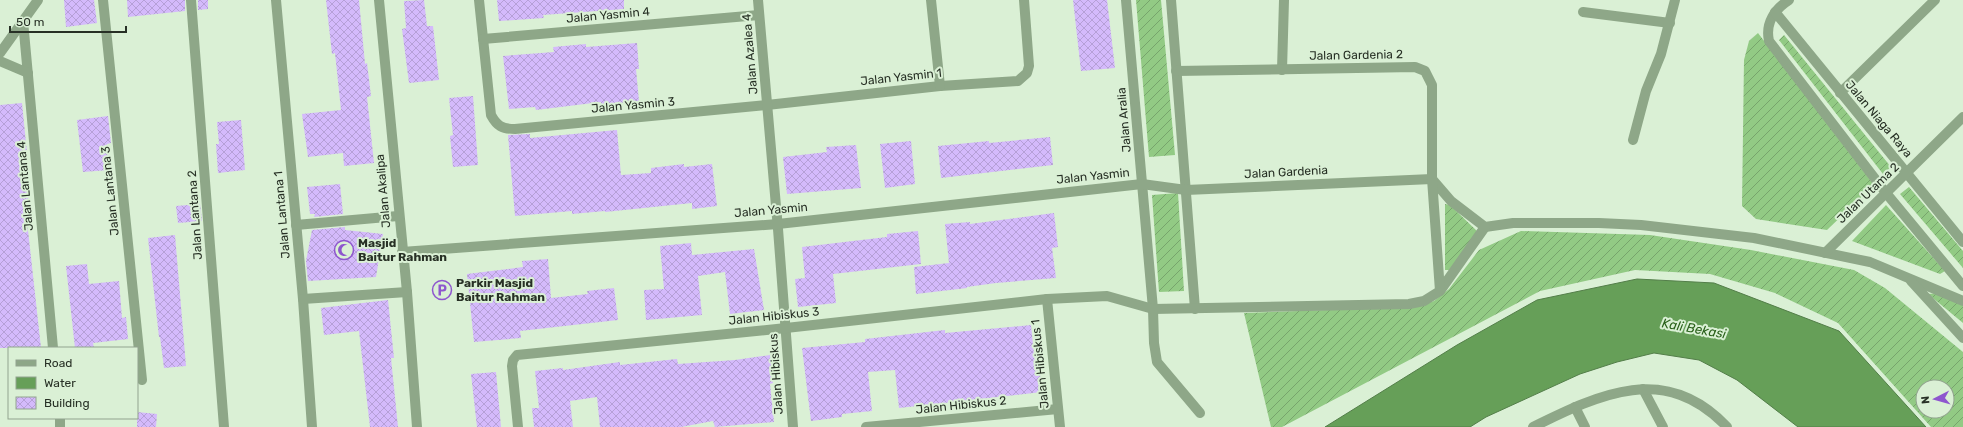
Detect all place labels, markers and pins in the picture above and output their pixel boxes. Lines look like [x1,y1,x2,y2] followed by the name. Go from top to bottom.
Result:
[358,236,447,264] place label: Masjid Baitur Rahman
[333,239,355,261] mosque icon: Masjid Baitur Rahman
[456,276,545,304] place label: Parkir Masjid Baitur Rahman
[431,279,453,301] parking icon: Parkir Masjid Baitur Rahman

